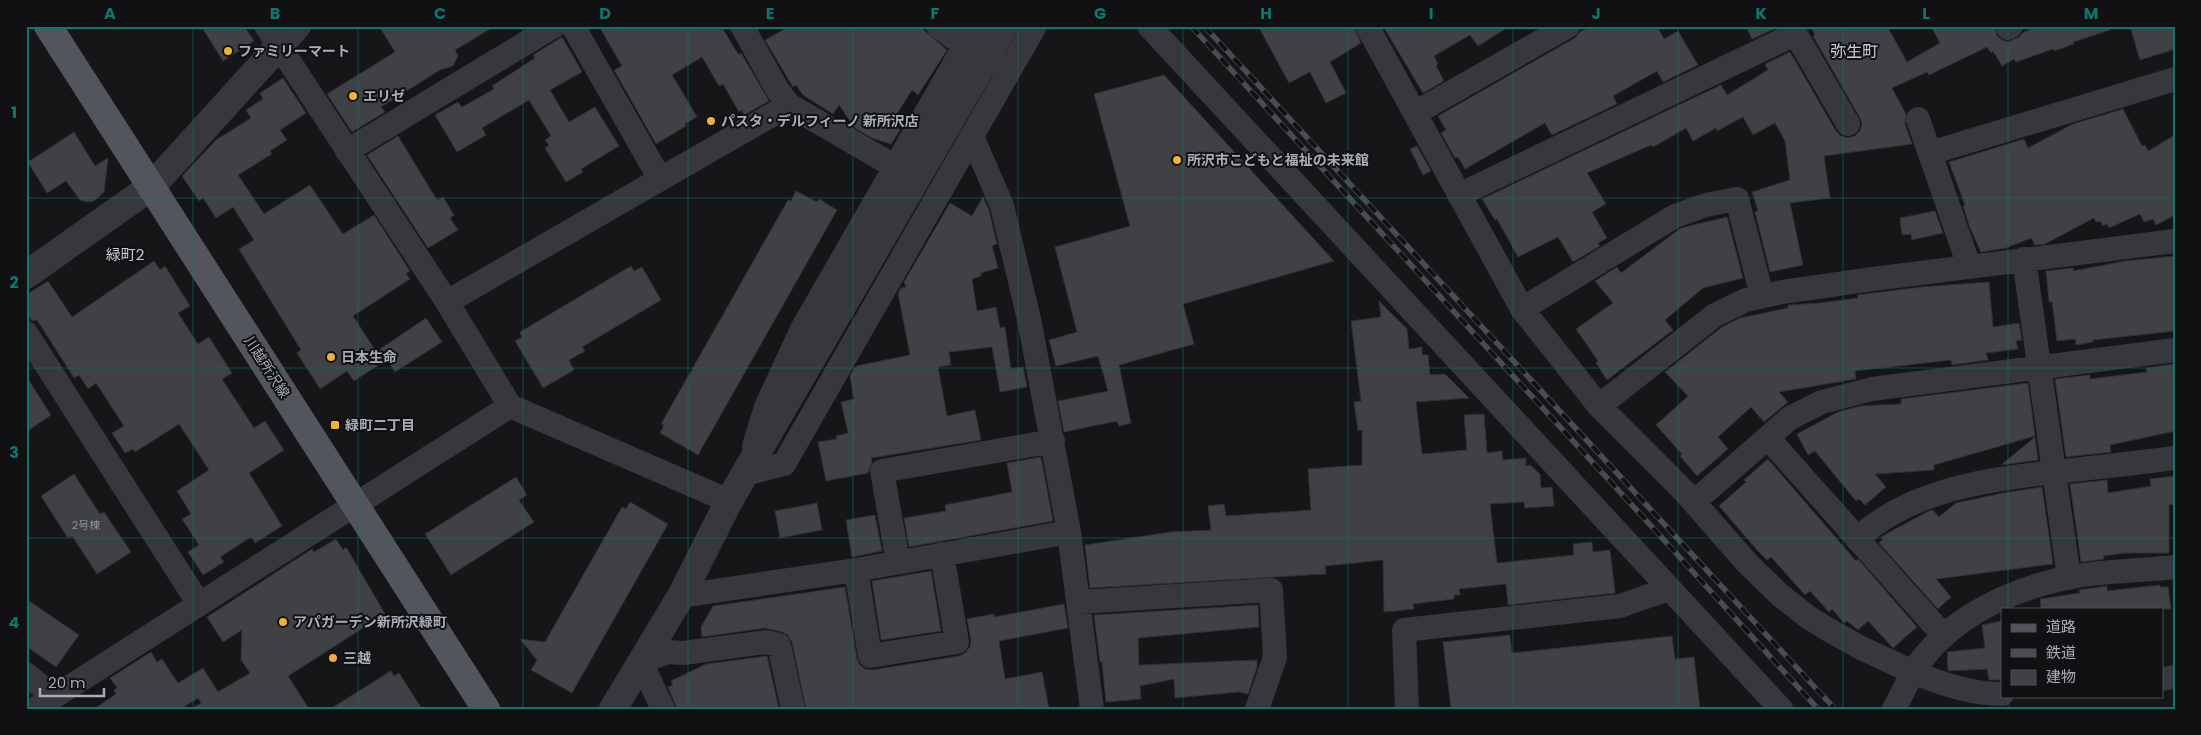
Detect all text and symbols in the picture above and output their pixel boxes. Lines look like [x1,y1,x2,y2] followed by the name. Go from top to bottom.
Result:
[104,2,116,25] text: A
[270,2,280,25] text: B
[434,2,446,25] text: C
[599,2,611,25] text: D
[766,2,774,25] text: E
[931,2,940,25] text: F
[1094,2,1106,25] text: G
[1260,2,1272,25] text: H
[1429,2,1433,25] text: I
[1591,2,1601,25] text: J
[1755,2,1767,25] text: K
[1922,2,1930,25] text: L
[2084,2,2098,25] text: M
[1830,40,1878,63] district label: 弥生町
[238,41,350,61] place label: ファミリーマート
[222,45,234,57] marker: ファミリーマート
[363,86,405,106] place label: エリゼ
[347,90,359,102] marker: エリゼ
[11,101,17,124] text: 1
[721,111,919,131] place label: パスタ・デルフィーノ 新所沢店
[705,115,717,127] marker: パスタ・デルフィーノ 新所沢店
[1187,150,1369,170] place label: 所沢市こどもと福祉の未来館
[1171,154,1183,166] marker: 所沢市こどもと福祉の未来館
[106,244,144,265] district label: 緑町2
[9,271,19,294] text: 2
[240,332,294,402] street label: 川越所沢線
[341,347,397,367] place label: 日本生命
[325,351,337,363] marker: 日本生命
[345,415,415,435] place label: 緑町二丁目
[329,419,341,431] marker: 緑町二丁目
[9,441,19,464] text: 3
[72,517,100,533] house number: 2号棟
[2001,608,2164,698] legend
[9,611,20,634] text: 4
[293,612,447,632] place label: アパガーデン新所沢緑町
[277,616,289,628] marker: アパガーデン新所沢緑町
[2046,616,2076,637] text: 道路
[2046,642,2076,663] text: 鉄道
[343,648,371,668] place label: 三越
[327,652,339,664] marker: 三越
[40,665,104,697] scale bar
[2046,666,2076,687] text: 建物
[48,672,86,693] text: 20 m

